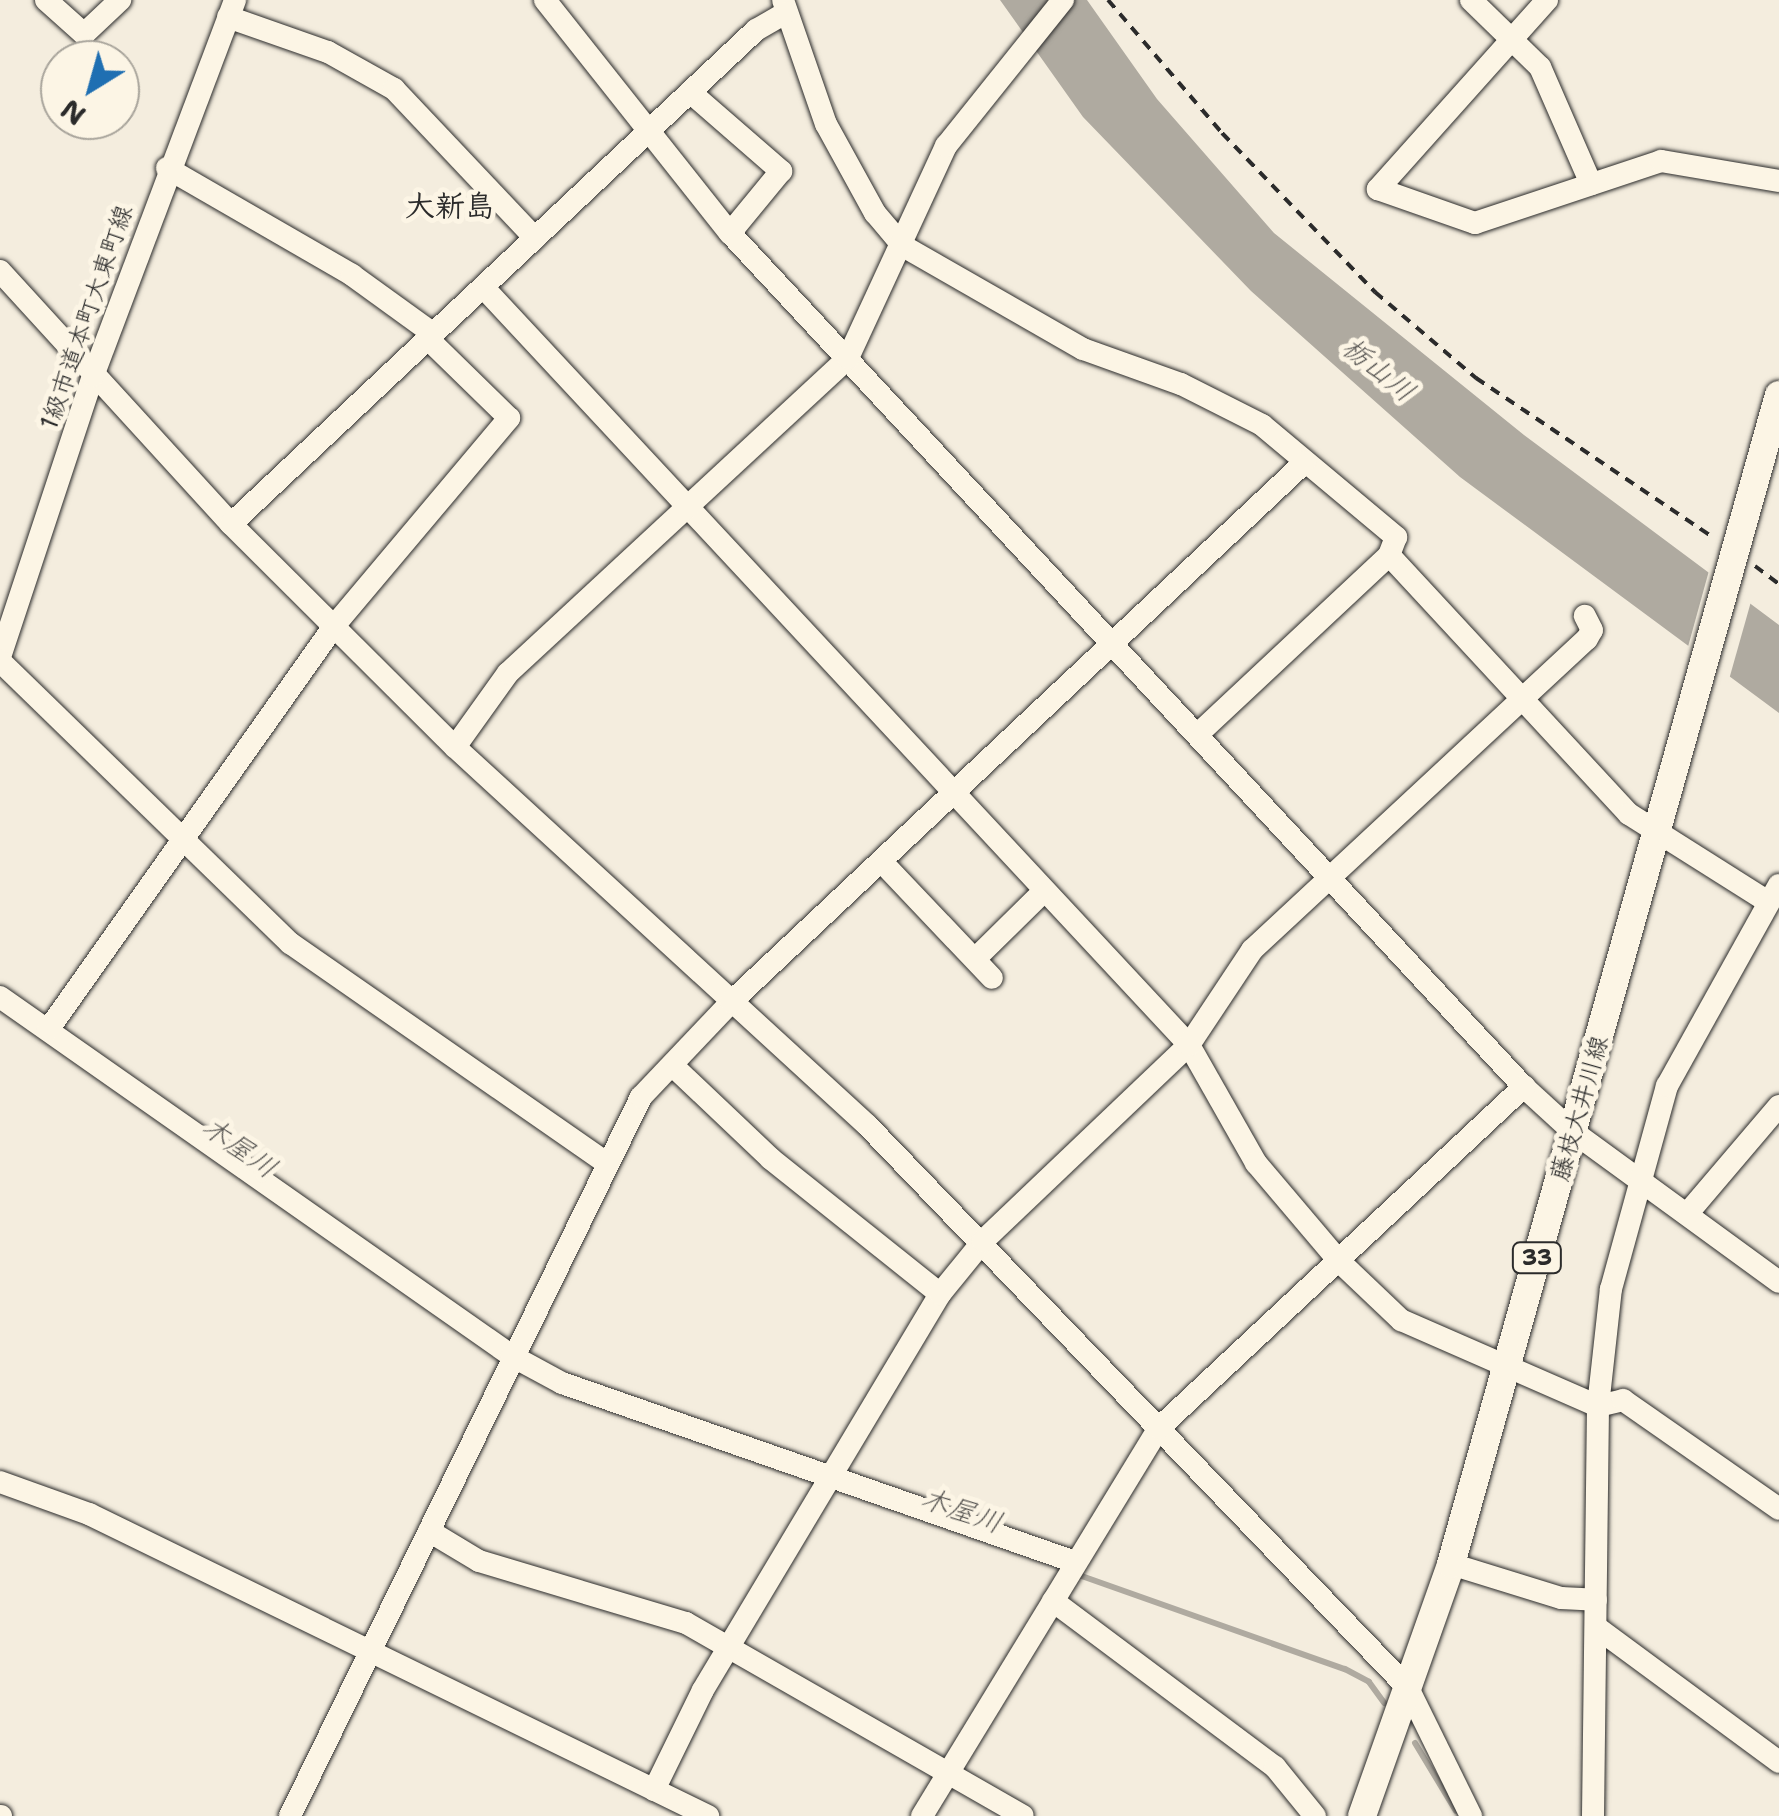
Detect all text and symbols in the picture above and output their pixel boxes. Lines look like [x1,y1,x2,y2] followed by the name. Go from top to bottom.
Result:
[40,40,140,140] north arrow
[53,91,93,134] text: N
[405,188,495,224] district label: 大新島
[33,201,139,433] street label: 1級市道本町大東町線
[1336,330,1422,408] water label: 栃山川
[1544,1032,1614,1184] street label: 藤枝大井川線
[196,1109,284,1185] water label: 木屋川
[1510,1241,1564,1275] road number: 33
[917,1480,1007,1540] water label: 木屋川

